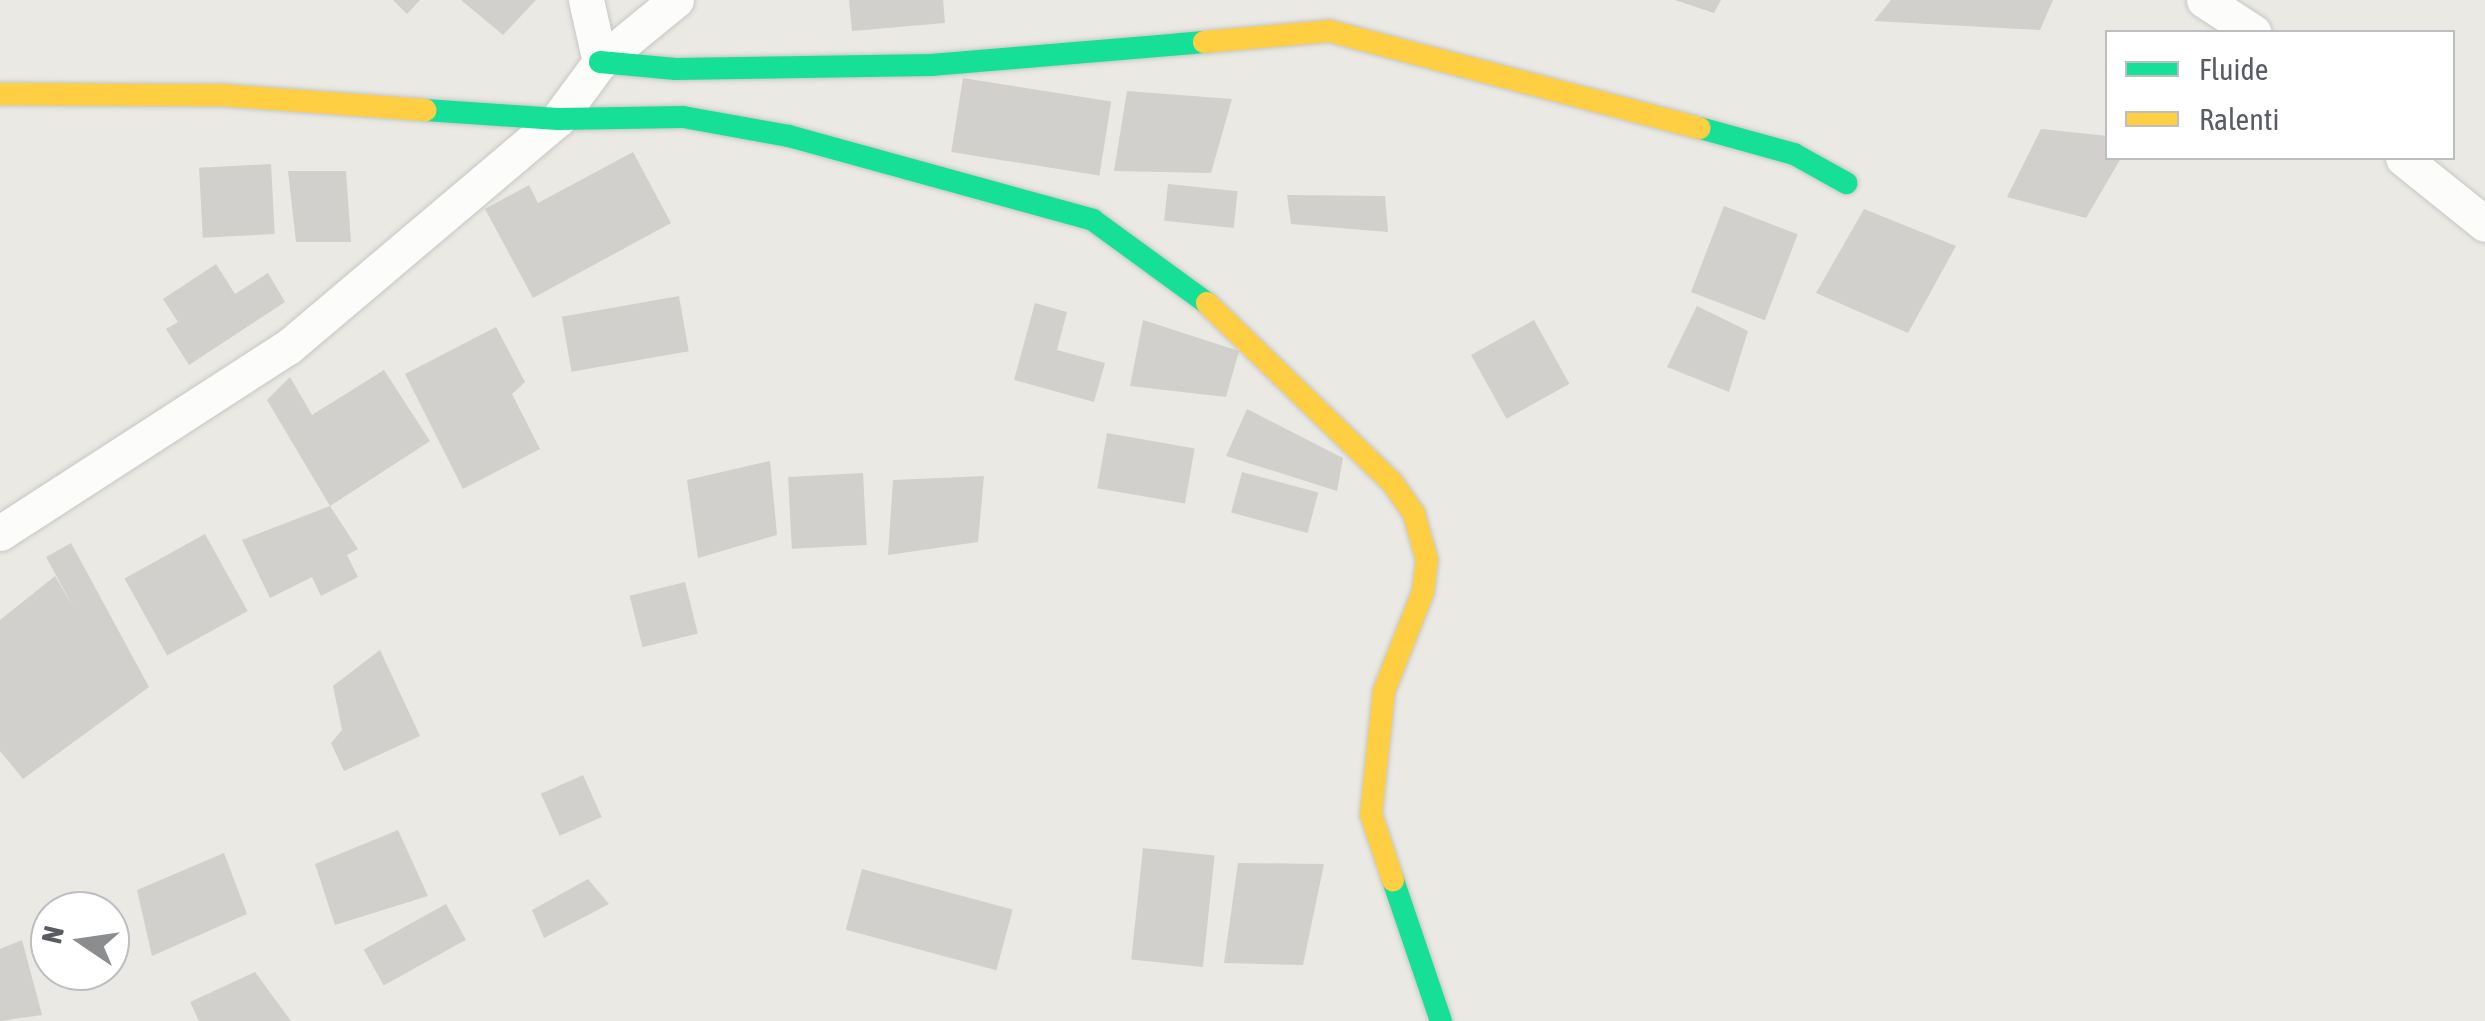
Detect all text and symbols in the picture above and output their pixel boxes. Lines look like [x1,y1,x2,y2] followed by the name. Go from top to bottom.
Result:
[2105,30,2455,160] legend
[2199,52,2268,86] text: Fluide
[2199,102,2279,136] text: Ralenti
[30,891,130,991] north arrow
[35,923,70,946] text: N

